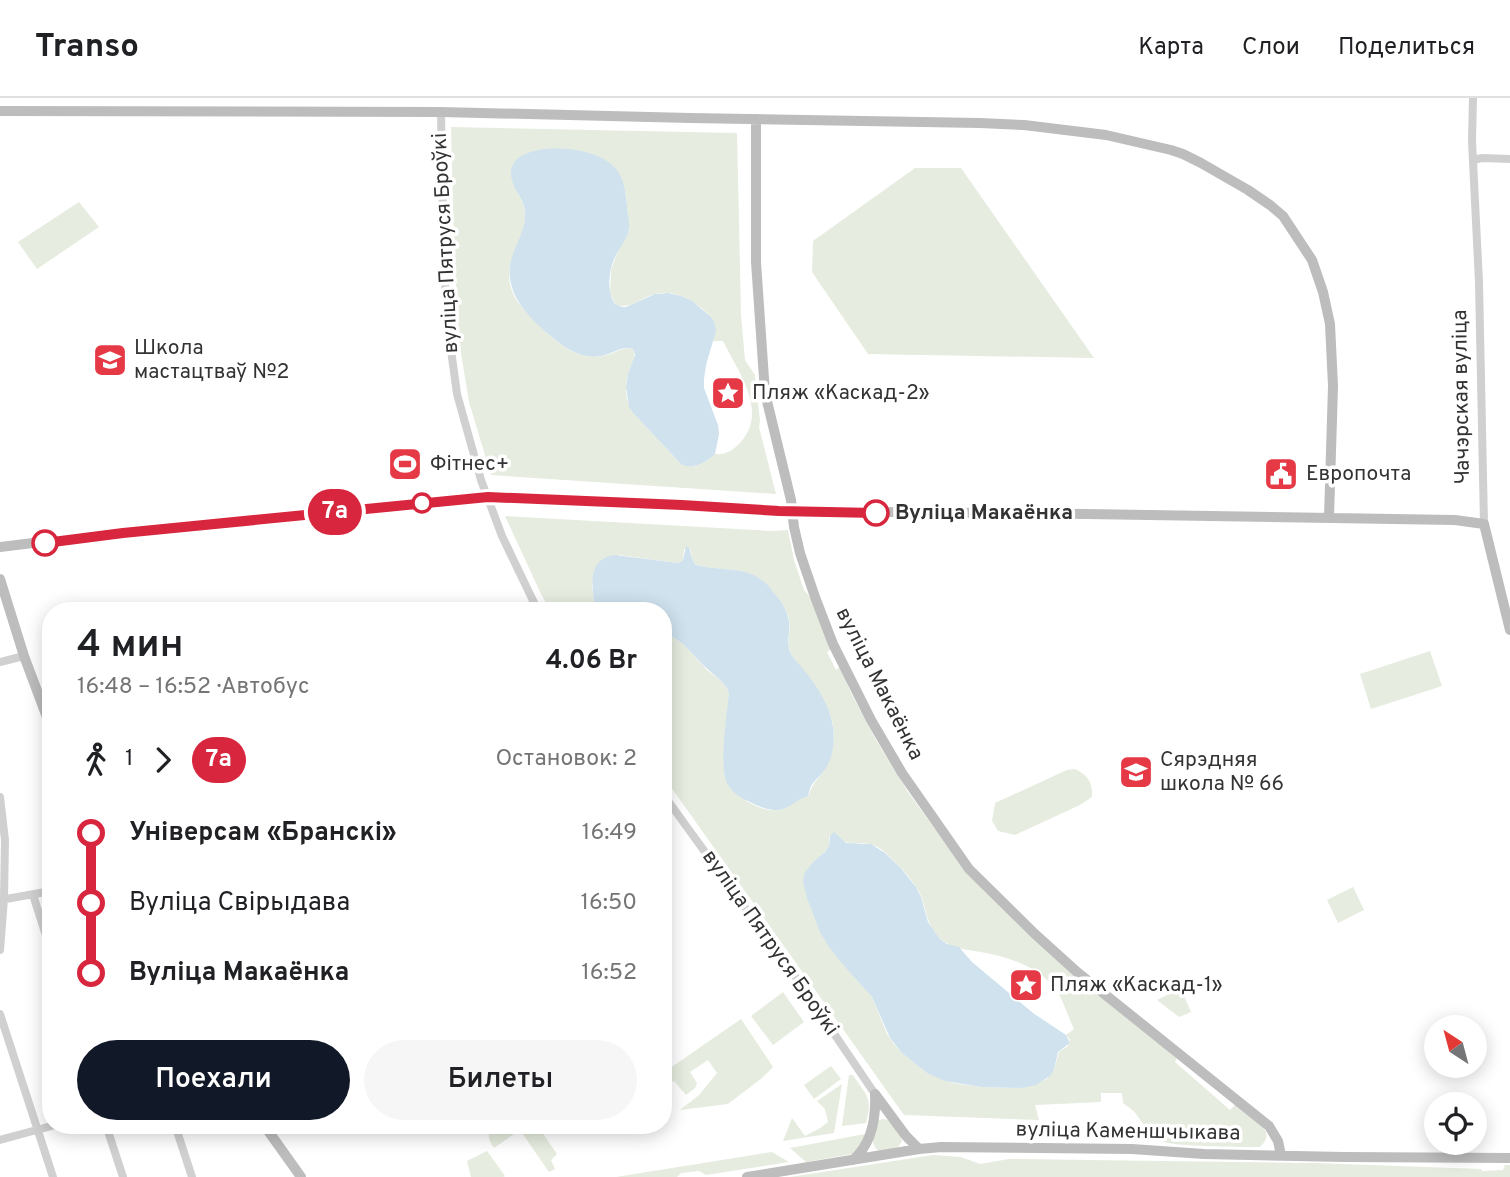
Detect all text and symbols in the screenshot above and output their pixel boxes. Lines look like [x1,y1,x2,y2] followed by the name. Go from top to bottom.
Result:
[35,27,139,69] text: Transo
[1138,33,1204,63] text: Карта
[1242,33,1300,63] text: Слои
[1338,33,1475,63] text: Поделиться
[427,132,465,354] street label: вуліца Пятруся Броўкі
[1447,309,1477,485] street label: Чачэрская вуліца
[134,335,289,386] place label: Школа мастацтваў №2
[91,341,129,379] school or university icon: Школа мастацтваў №2
[709,374,747,412] place icon: Пляж «Каскад-2»
[752,380,930,407] place label: Пляж «Каскад-2»
[386,445,424,483] sports icon: Фітнес+
[430,451,509,478] place label: Фітнес+
[1262,455,1300,493] public building icon: Европочта
[1306,461,1411,488] place label: Европочта
[304,489,366,535] line badge: 7а
[412,493,432,513] unlabelled marker
[322,497,348,527] text: 7а
[863,500,889,526] marker: Вуліца Макаёнка
[895,500,1073,527] place label: Вуліца Макаёнка
[32,530,58,556] unlabelled marker
[829,603,929,765] street label: вуліца Макаёнка
[77,622,183,671] text: 4 мин
[546,645,637,678] text: 4.06 Br
[77,673,309,702] text: 16:48 – 16:52 · Автобус
[77,741,115,779] icon: walk
[144,741,182,779] icon: forward
[125,745,134,774] text: 1
[206,745,232,775] text: 7а
[496,745,637,774] text: Остановок: 2
[1160,747,1284,798] place label: Сярэдняя школа № 66
[1117,753,1155,791] school or university icon: Сярэдняя школа № 66
[129,817,397,850] text: Універсам «Бранскі»
[582,819,637,848] text: 16:49
[696,845,844,1041] street label: вуліца Пятруся Броўкі
[129,887,350,920] text: Вуліца Свірыдава
[581,889,637,918] text: 16:50
[129,957,349,990] text: Вуліца Макаёнка
[581,959,637,988] text: 16:52
[1007,966,1045,1004] place icon: Пляж «Каскад-1»
[1050,972,1223,999] place label: Пляж «Каскад-1»
[1424,1015,1488,1078] north arrow
[1424,1015,1487,1155] map controls
[77,1040,350,1120] button: Поехали
[364,1040,637,1120] button: Билеты
[1424,1092,1487,1155] button: locate
[1015,1117,1241,1147] street label: вуліца Каменшчыкава

